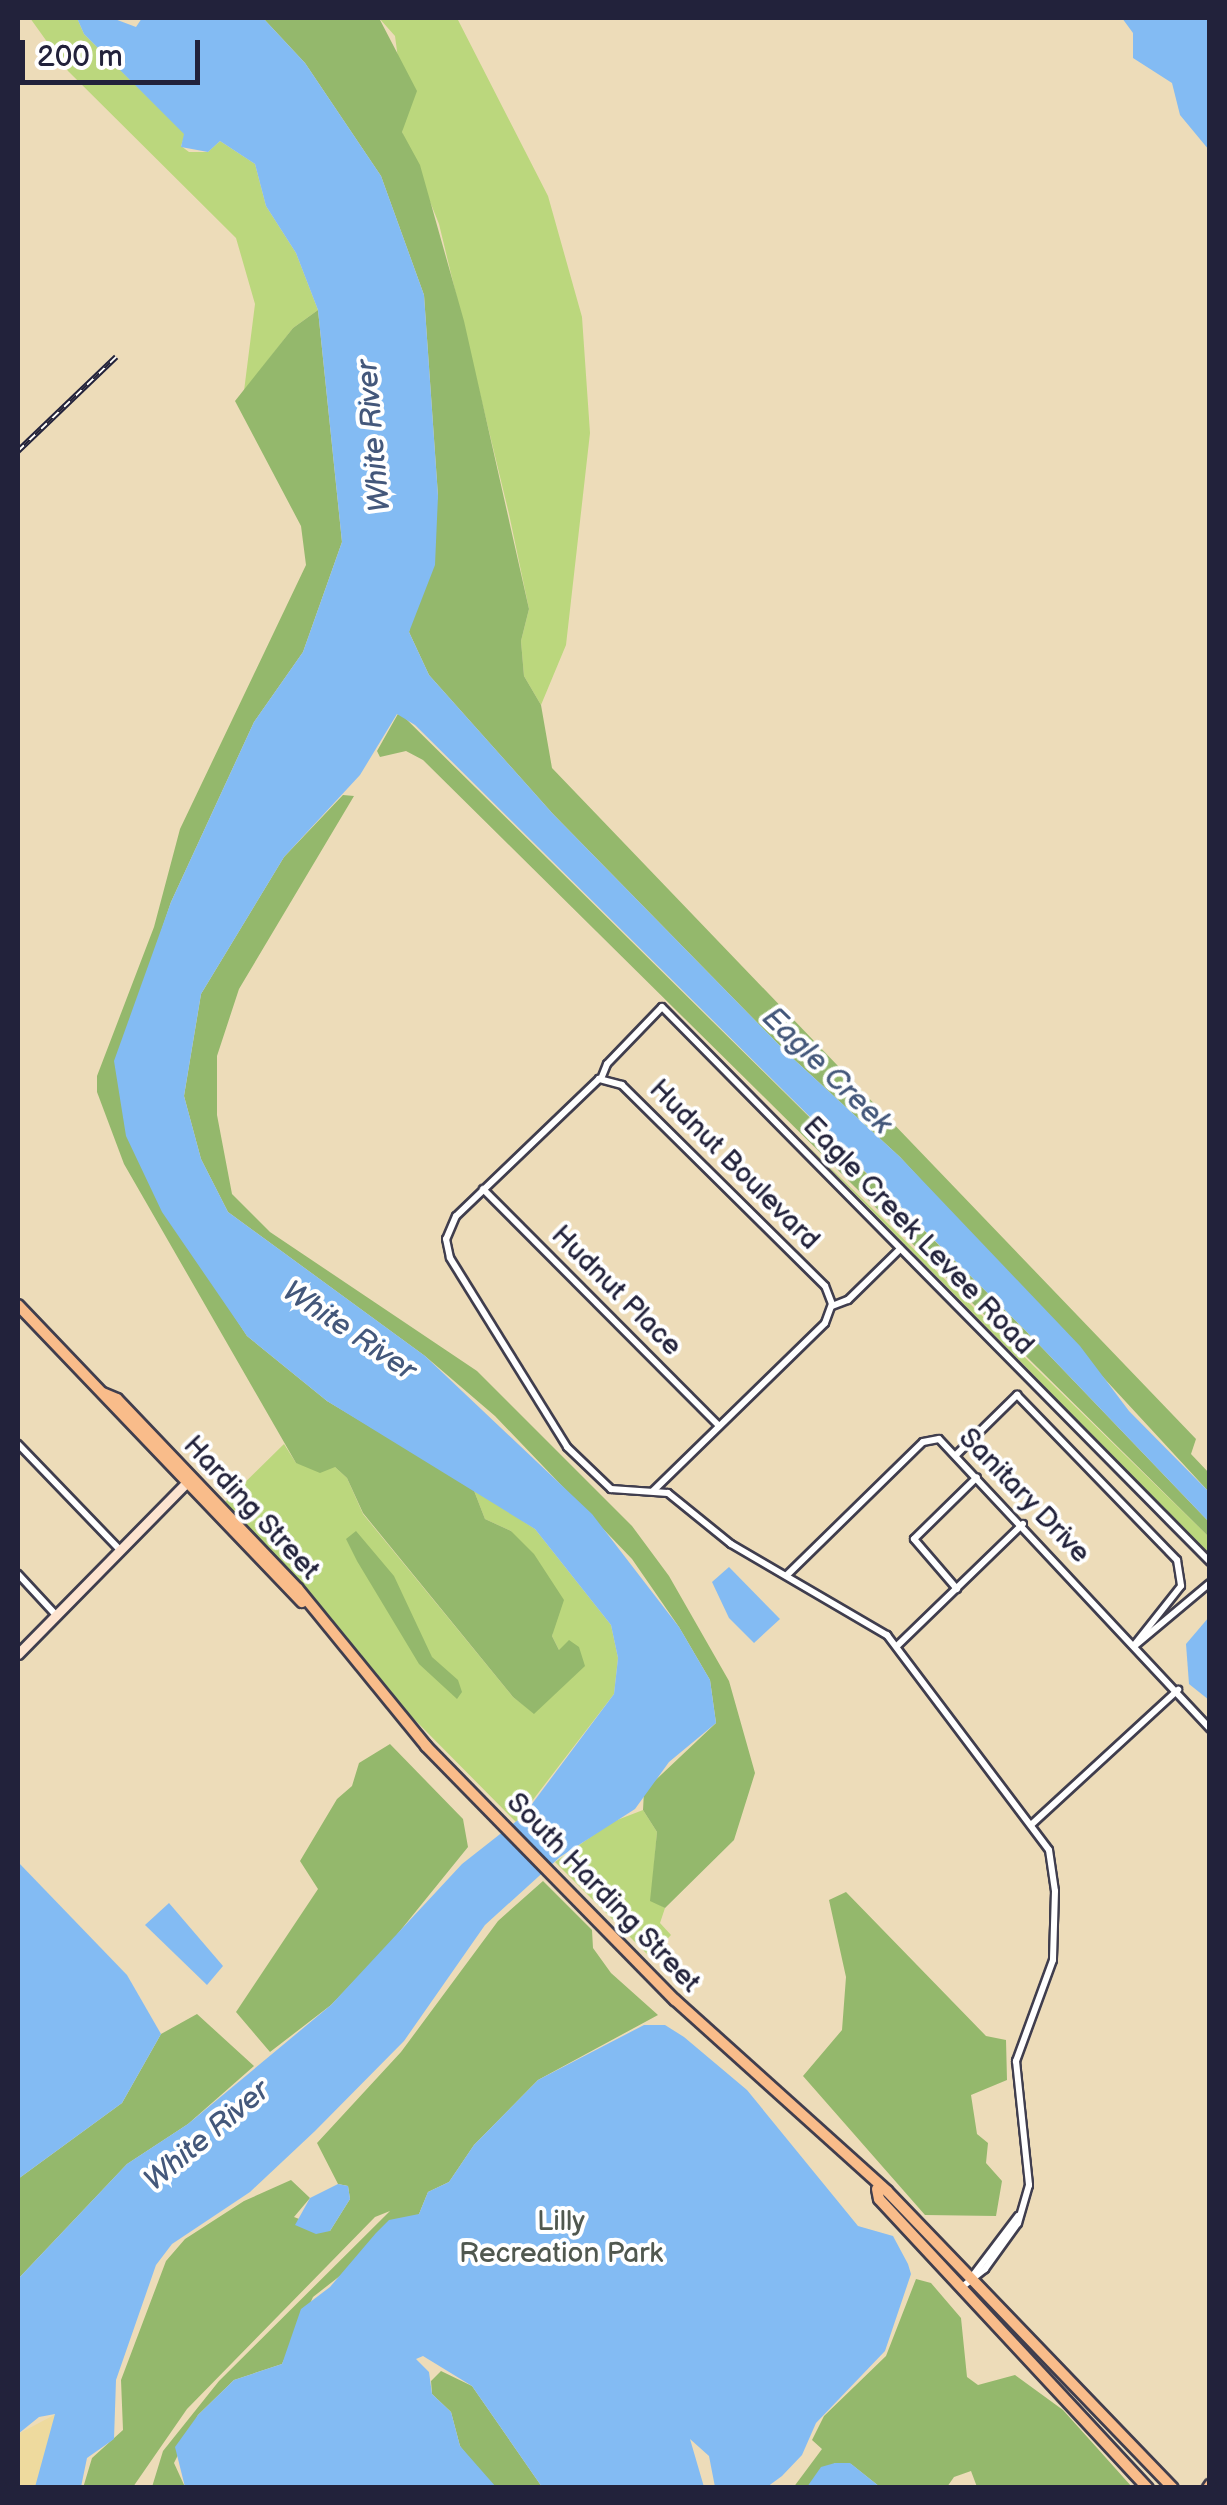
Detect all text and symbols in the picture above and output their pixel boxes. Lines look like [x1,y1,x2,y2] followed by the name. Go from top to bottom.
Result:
[25,20,205,82] scale bar
[37,39,123,75] text: 200 m
[349,358,399,514] water label: White River
[754,1000,900,1142] water label: Eagle Creek
[642,1073,826,1257] street label: Hudnut Boulevard
[795,1110,1041,1362] street label: Eagle Creek Levee Road
[544,1219,688,1363] street label: Hudnut Place
[276,1273,422,1389] water label: White River
[951,1421,1097,1571] street label: Sanitary Drive
[176,1429,326,1587] street label: Harding Street
[499,1786,707,2000] street label: South Harding Street
[137,2073,277,2199] water label: White River
[459,2205,663,2271] park label: Lilly Recreation Park

